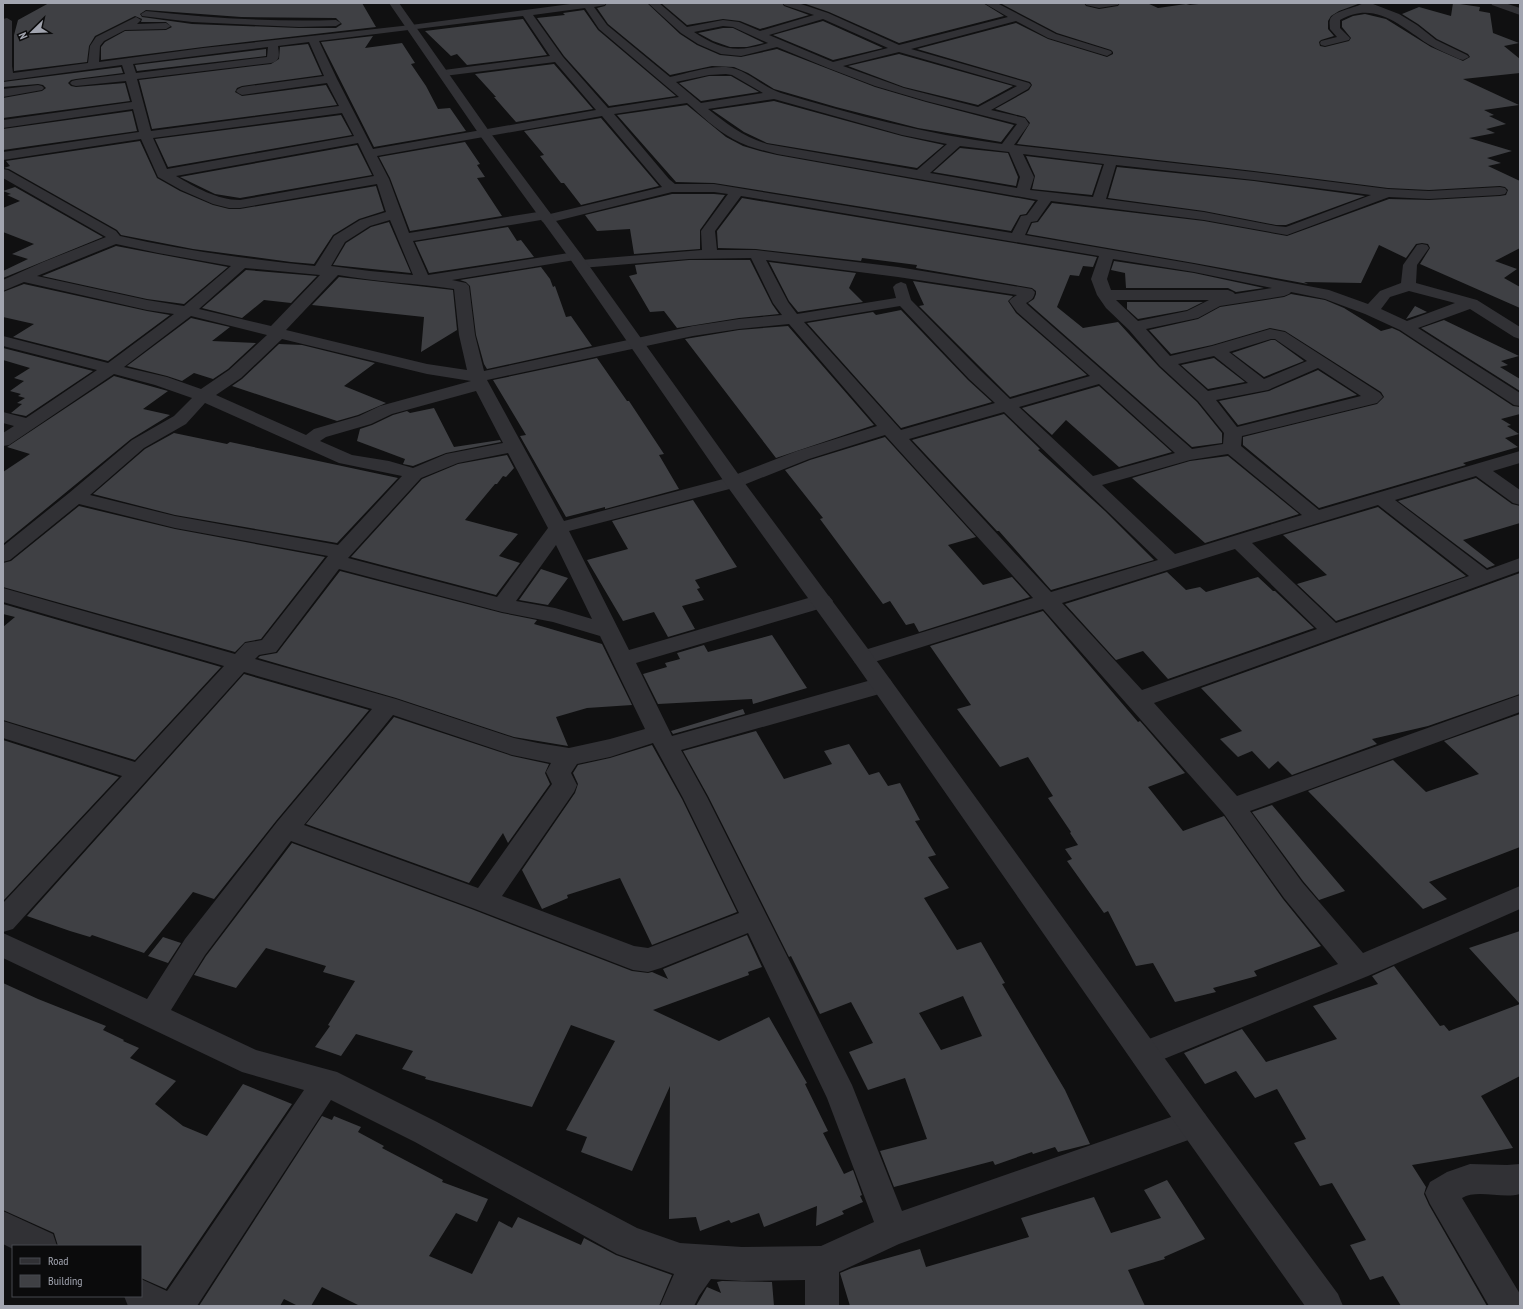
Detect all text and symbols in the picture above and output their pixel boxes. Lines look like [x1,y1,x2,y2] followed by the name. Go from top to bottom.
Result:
[12,12,52,52] north arrow
[15,30,30,41] text: N
[12,1245,142,1297] legend
[48,1253,68,1268] text: Road
[48,1273,83,1288] text: Building

